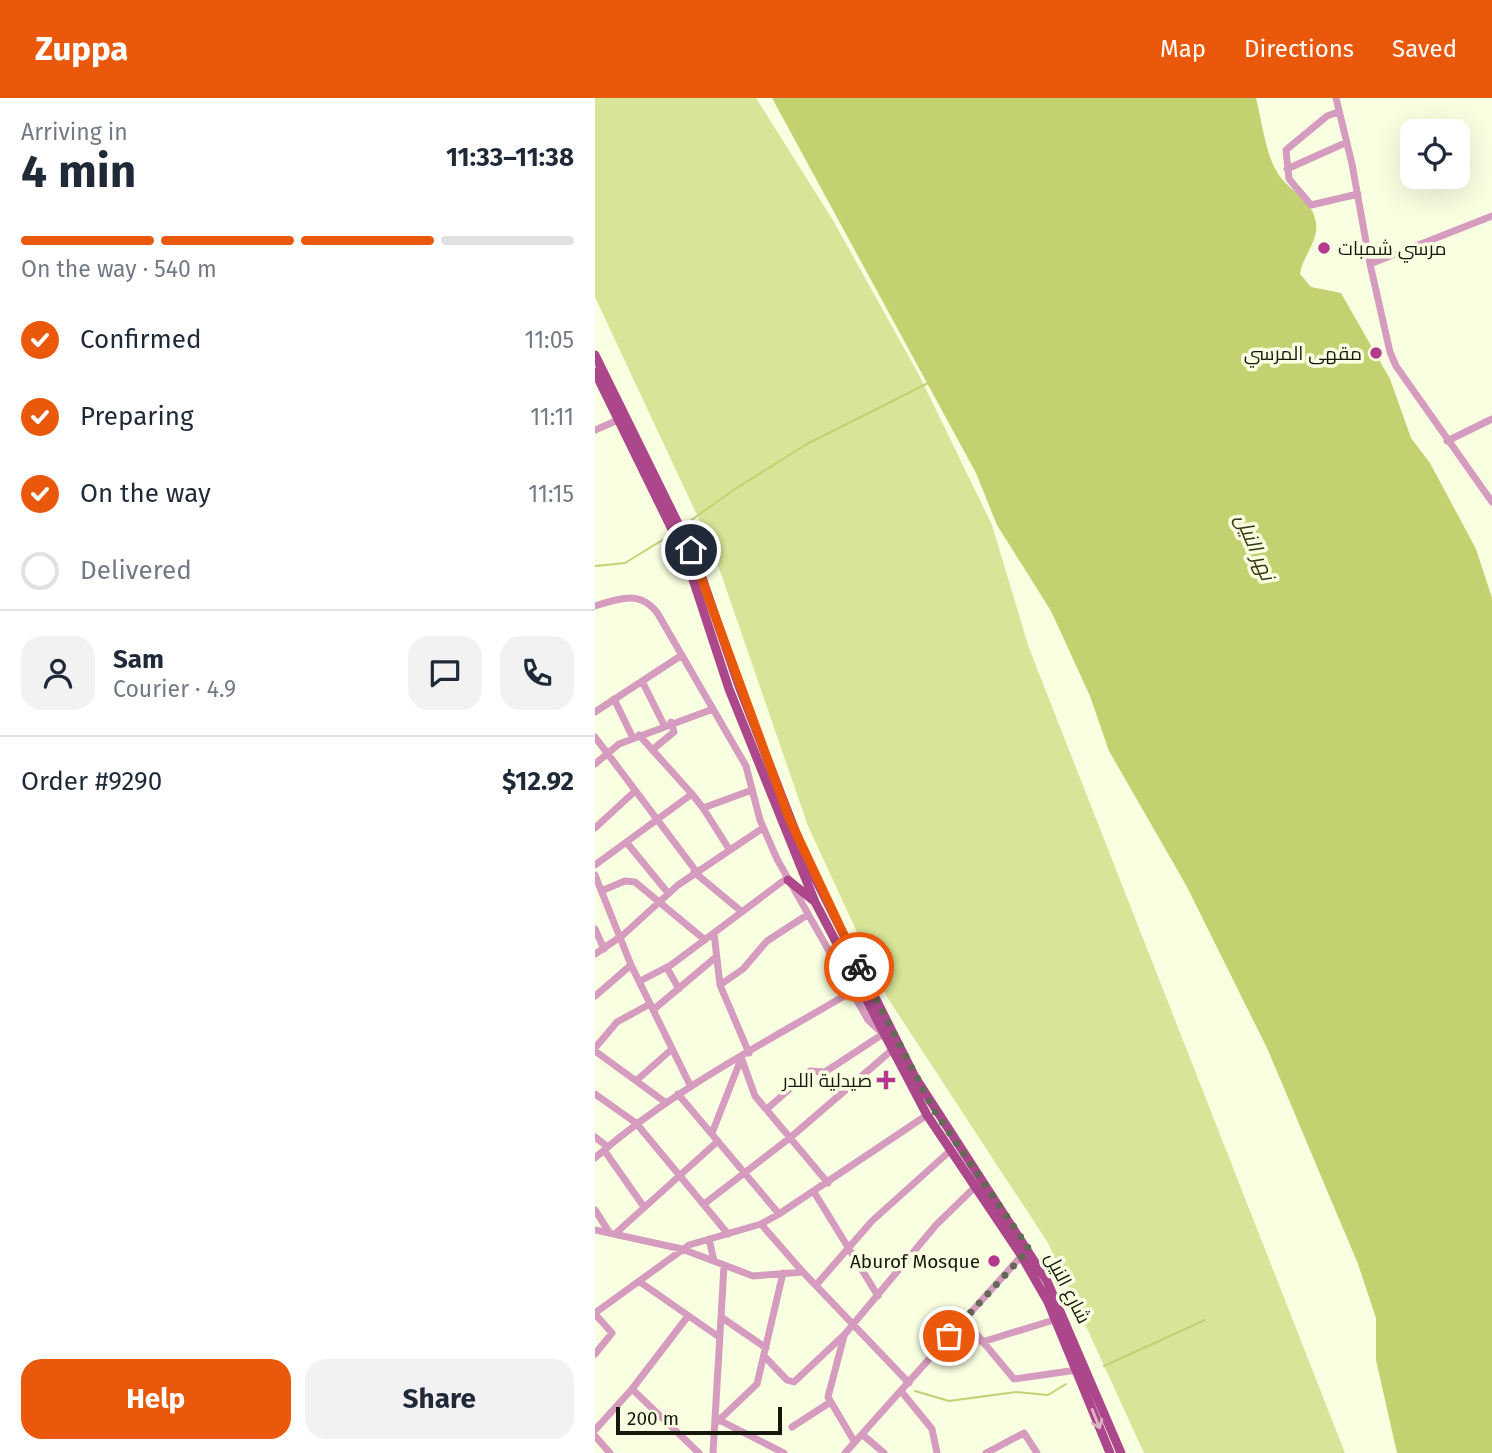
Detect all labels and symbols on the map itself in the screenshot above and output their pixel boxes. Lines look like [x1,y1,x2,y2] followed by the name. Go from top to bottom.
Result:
[1338,237,1446,263] place label: مرسي شمبات
[1316,240,1332,256] marker: مرسي شمبات
[1244,342,1362,368] place label: مقهى المرسي
[1368,345,1384,361] marker: مقهى المرسي
[1229,510,1282,586] water label: نهر النيل
[661,520,721,580] pin
[824,932,894,1002] courier
[782,1069,872,1092] place label: صيدلية اللدر
[878,1072,894,1088] marker: صيدلية اللدر
[1039,1249,1096,1328] street label: شارع النيل
[850,1250,980,1273] place label: Aburof Mosque
[986,1253,1002,1269] marker: Aburof Mosque
[919,1306,979,1366] pin
[616,1404,782,1436] scale bar
[1091,1408,1104,1429] one-way arrow

